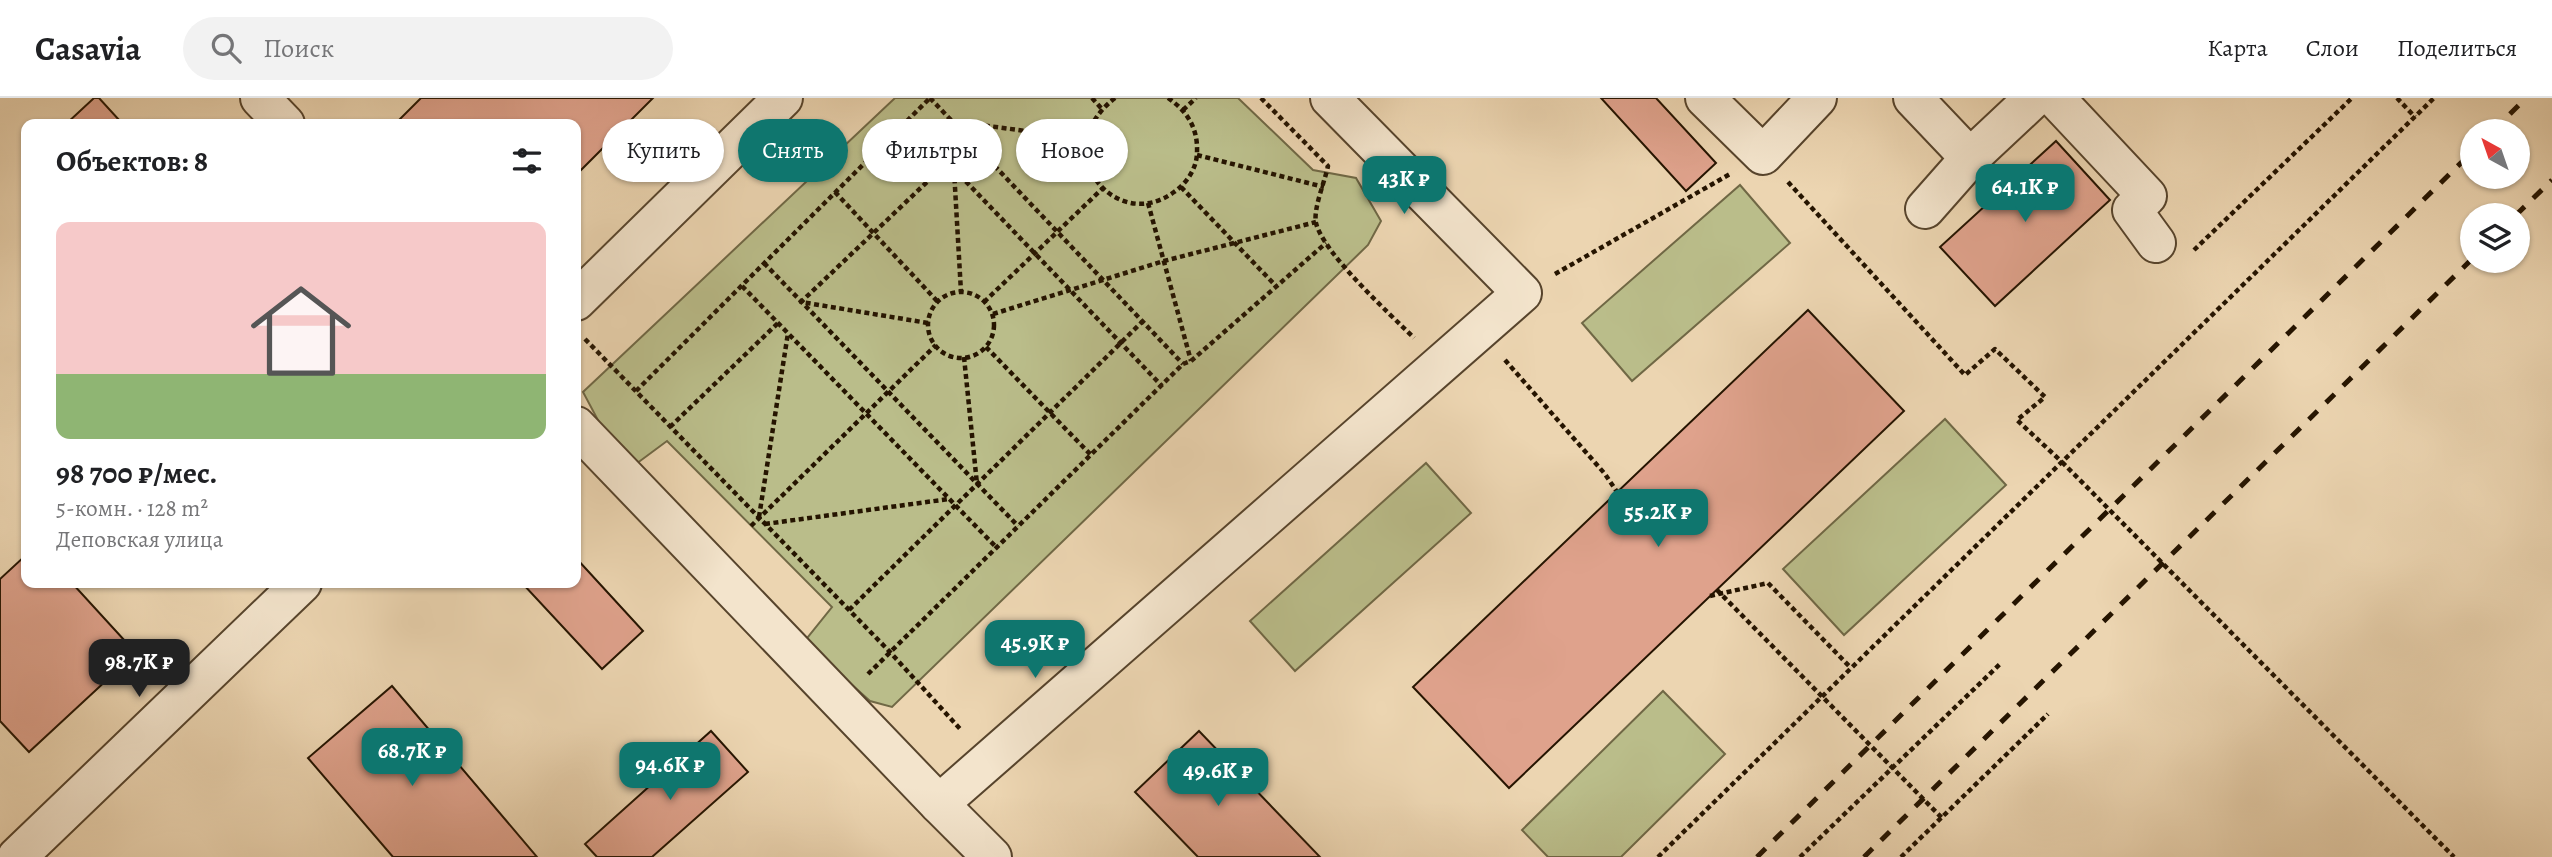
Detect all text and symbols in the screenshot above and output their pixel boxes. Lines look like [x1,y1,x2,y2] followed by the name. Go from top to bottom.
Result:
[183,17,673,80] search box
[35,26,141,71] text: Casavia
[207,29,245,67] icon: search
[263,31,334,66] text: Поиск
[2207,32,2268,64] text: Карта
[2306,32,2359,64] text: Слои
[2397,32,2517,64] text: Поделиться
[602,119,724,182] chip: Купить
[738,119,848,182] chip: Снять
[862,119,1002,182] chip: Фильтры
[1016,119,1128,182] chip: Новое
[2460,119,2530,189] north arrow
[2460,119,2530,273] map controls
[56,141,208,181] text: Объектов: 8
[508,142,546,180] icon: filters
[1355,156,1453,216] pin: 43K ₽
[1378,163,1430,194] text: 43K ₽
[1960,164,2090,224] pin: 64.1K ₽
[1992,171,2058,202] text: 64.1K ₽
[2460,203,2530,273] button: layers
[238,268,364,394] icon: home
[56,453,218,493] text: 98 700 ₽/мес.
[1593,490,1723,549] pin: 55.2K ₽
[56,493,208,524] text: 5-комн. · 128 m²
[1624,496,1692,527] text: 55.2K ₽
[56,524,223,555] text: Деповская улица
[970,620,1100,680] pin: 45.9K ₽
[1001,627,1069,658] text: 45.9K ₽
[74,640,204,699] pin: 98.7K ₽
[105,646,173,677] text: 98.7K ₽
[347,728,477,788] pin: 68.7K ₽
[378,735,446,766] text: 68.7K ₽
[605,742,735,802] pin: 94.6K ₽
[1153,748,1283,808] pin: 49.6K ₽
[635,749,705,780] text: 94.6K ₽
[1183,755,1253,786] text: 49.6K ₽

